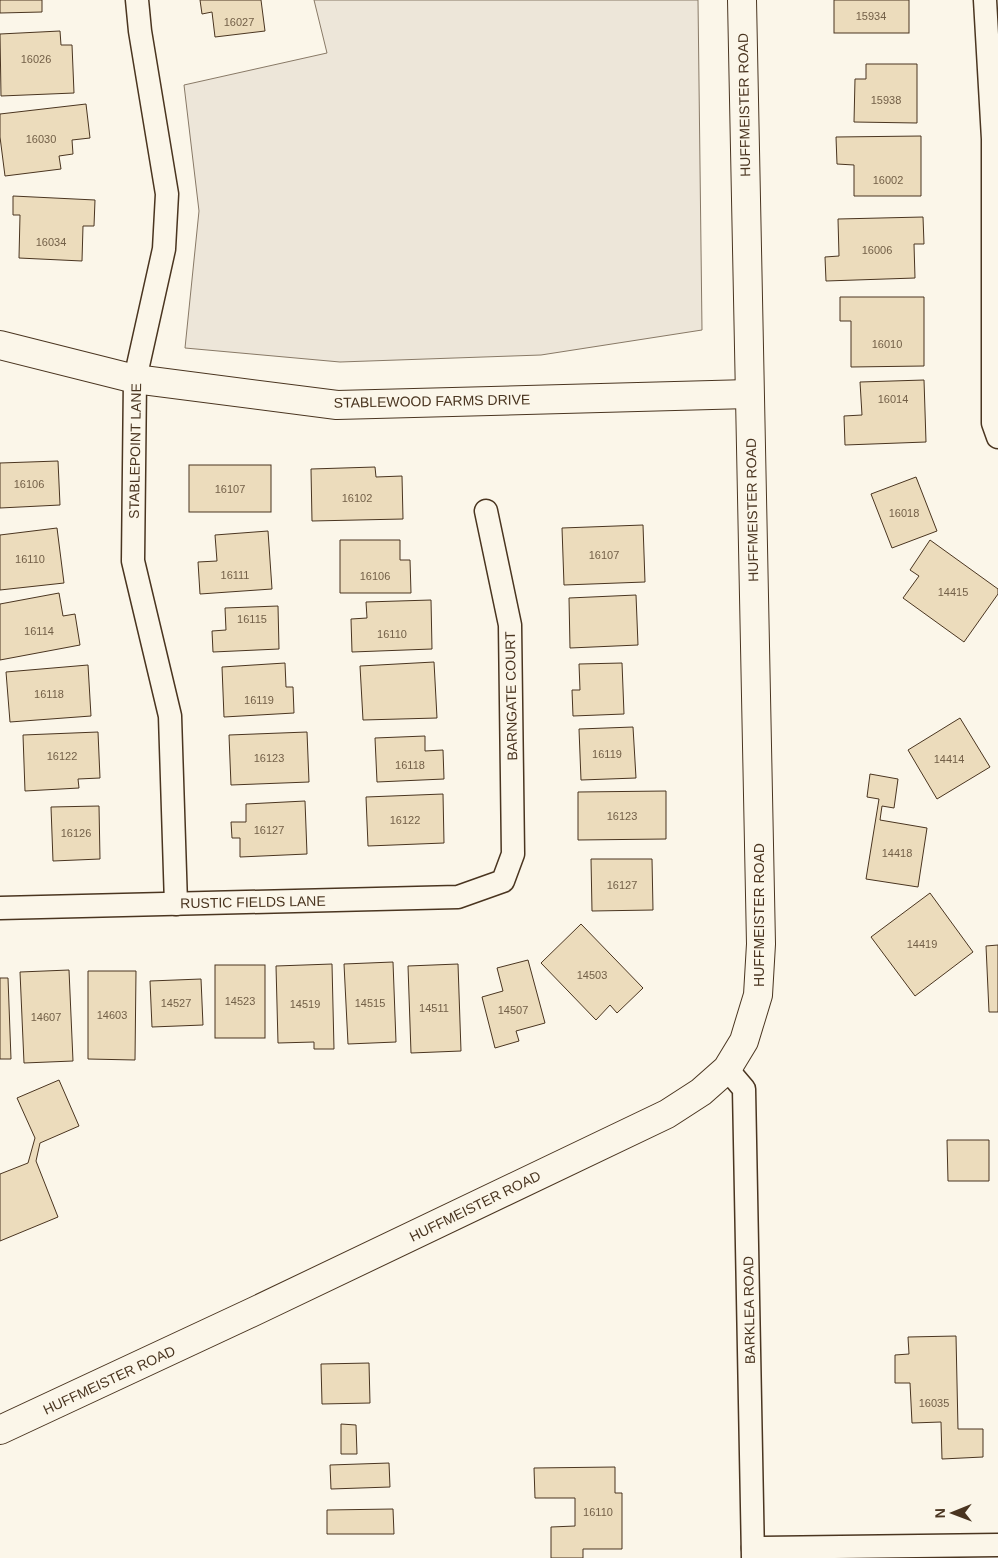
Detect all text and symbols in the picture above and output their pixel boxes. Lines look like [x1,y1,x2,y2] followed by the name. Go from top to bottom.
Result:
[856,10,886,22] house number: 15934
[224,16,254,28] house number: 16027
[735,33,753,177] street label: HUFFMEISTER ROAD
[21,53,51,65] house number: 16026
[871,94,901,106] house number: 15938
[26,133,56,145] house number: 16030
[873,174,903,186] house number: 16002
[36,236,66,248] house number: 16034
[862,244,892,256] house number: 16006
[872,338,902,350] house number: 16010
[126,383,144,519] street label: STABLEPOINT LANE
[334,391,530,411] street label: STABLEWOOD FARMS DRIVE
[878,393,908,405] house number: 16014
[743,438,761,582] street label: HUFFMEISTER ROAD
[14,478,44,490] house number: 16106
[215,483,245,495] house number: 16107
[342,492,372,504] house number: 16102
[889,507,919,519] house number: 16018
[589,549,619,561] house number: 16107
[15,553,45,565] house number: 16110
[221,569,249,581] house number: 16111
[360,570,390,582] house number: 16106
[938,586,968,598] house number: 14415
[237,613,267,625] house number: 16115
[24,625,54,637] house number: 16114
[377,628,407,640] house number: 16110
[502,631,520,761] street label: BARNGATE COURT
[34,688,64,700] house number: 16118
[244,694,274,706] house number: 16119
[592,748,622,760] house number: 16119
[47,750,77,762] house number: 16122
[254,752,284,764] house number: 16123
[934,753,964,765] house number: 14414
[395,759,425,771] house number: 16118
[607,810,637,822] house number: 16123
[390,814,420,826] house number: 16122
[254,824,284,836] house number: 16127
[61,827,91,839] house number: 16126
[751,843,767,987] street label: HUFFMEISTER ROAD
[882,847,912,859] house number: 14418
[607,879,637,891] house number: 16127
[180,893,326,911] street label: RUSTIC FIELDS LANE
[907,938,937,950] house number: 14419
[577,969,607,981] house number: 14503
[225,995,255,1007] house number: 14523
[161,997,191,1009] house number: 14527
[355,997,385,1009] house number: 14515
[290,998,320,1010] house number: 14519
[419,1002,449,1014] house number: 14511
[498,1004,528,1016] house number: 14507
[97,1009,127,1021] house number: 14603
[31,1011,61,1023] house number: 14607
[407,1167,543,1245] street label: HUFFMEISTER ROAD
[740,1256,758,1364] street label: BARKLEA ROAD
[40,1342,178,1418] street label: HUFFMEISTER ROAD
[919,1397,949,1409] house number: 16035
[928,1488,978,1538] north arrow
[583,1506,613,1518] house number: 16110
[932,1508,948,1518] text: N

